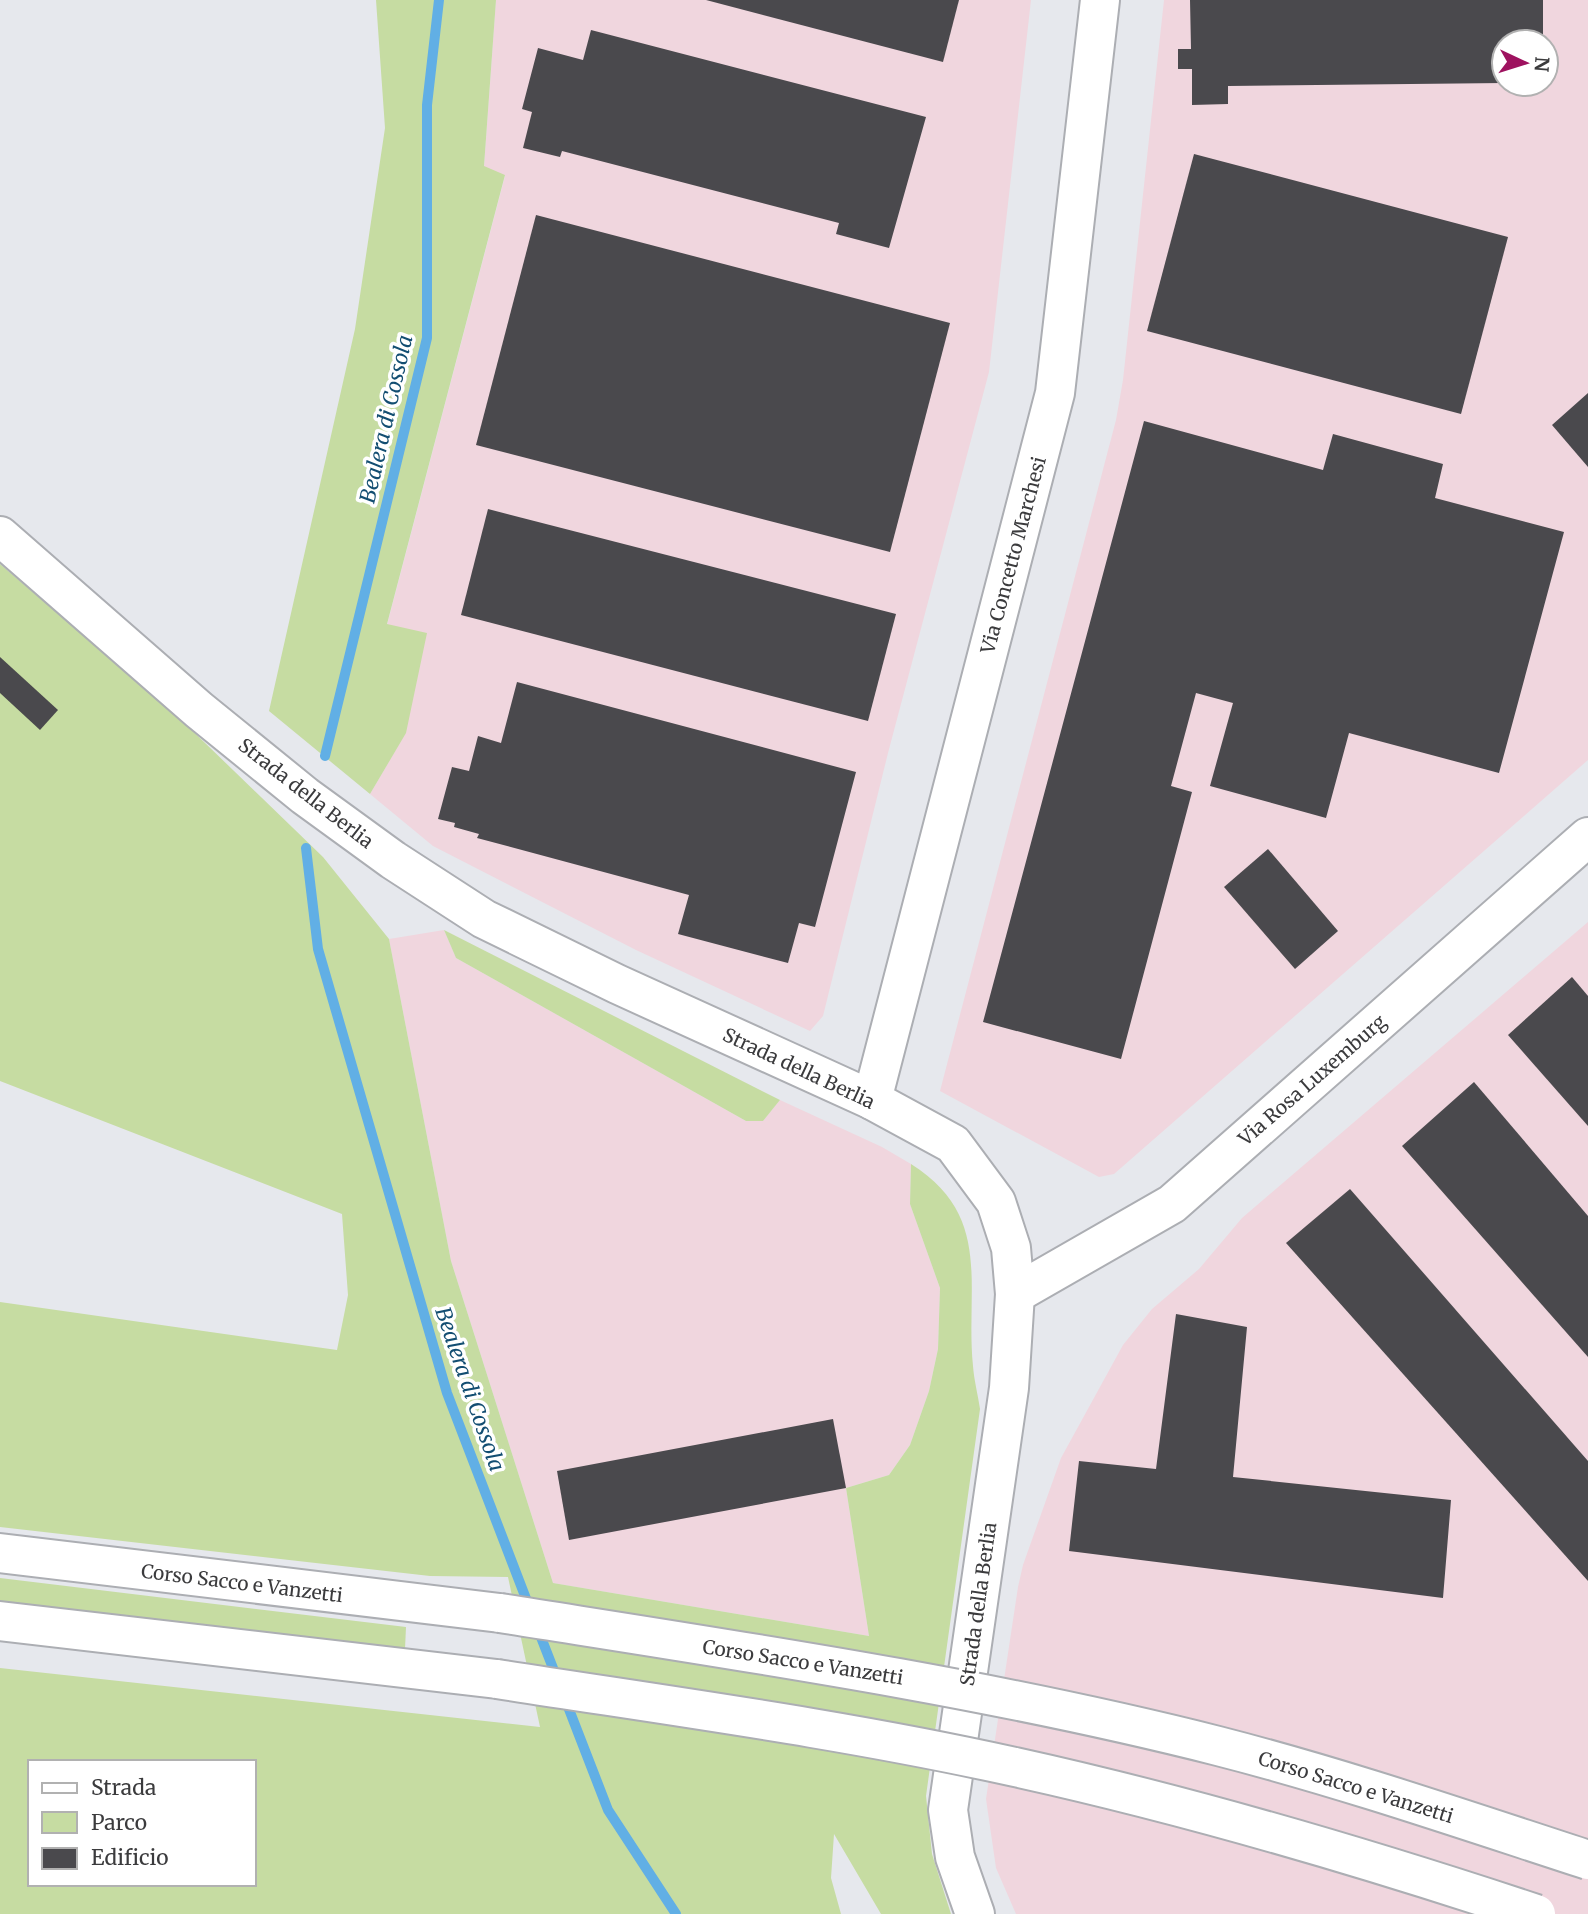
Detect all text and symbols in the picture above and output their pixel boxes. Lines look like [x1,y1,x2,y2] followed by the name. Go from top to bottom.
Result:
[1490,28,1560,98] north arrow
[1529,56,1554,73] text: N
[354,332,418,506] water label: Bealera di Cossola
[975,454,1051,657] street label: Via Concetto Marchesi
[234,733,378,853] street label: Strada della Berlia
[1233,1009,1391,1151] street label: Via Rosa Luxemburg
[719,1022,879,1114] street label: Strada della Berlia
[429,1303,511,1475] water label: Bealera di Cossola
[955,1521,1001,1687] street label: Strada della Berlia
[140,1559,344,1607] street label: Corso Sacco e Vanzetti
[701,1634,905,1690] street label: Corso Sacco e Vanzetti
[1255,1746,1457,1828] street label: Corso Sacco e Vanzetti
[28,1760,256,1886] legend
[91,1774,156,1801] text: Strada
[91,1809,147,1836] text: Parco
[91,1844,168,1871] text: Edificio

